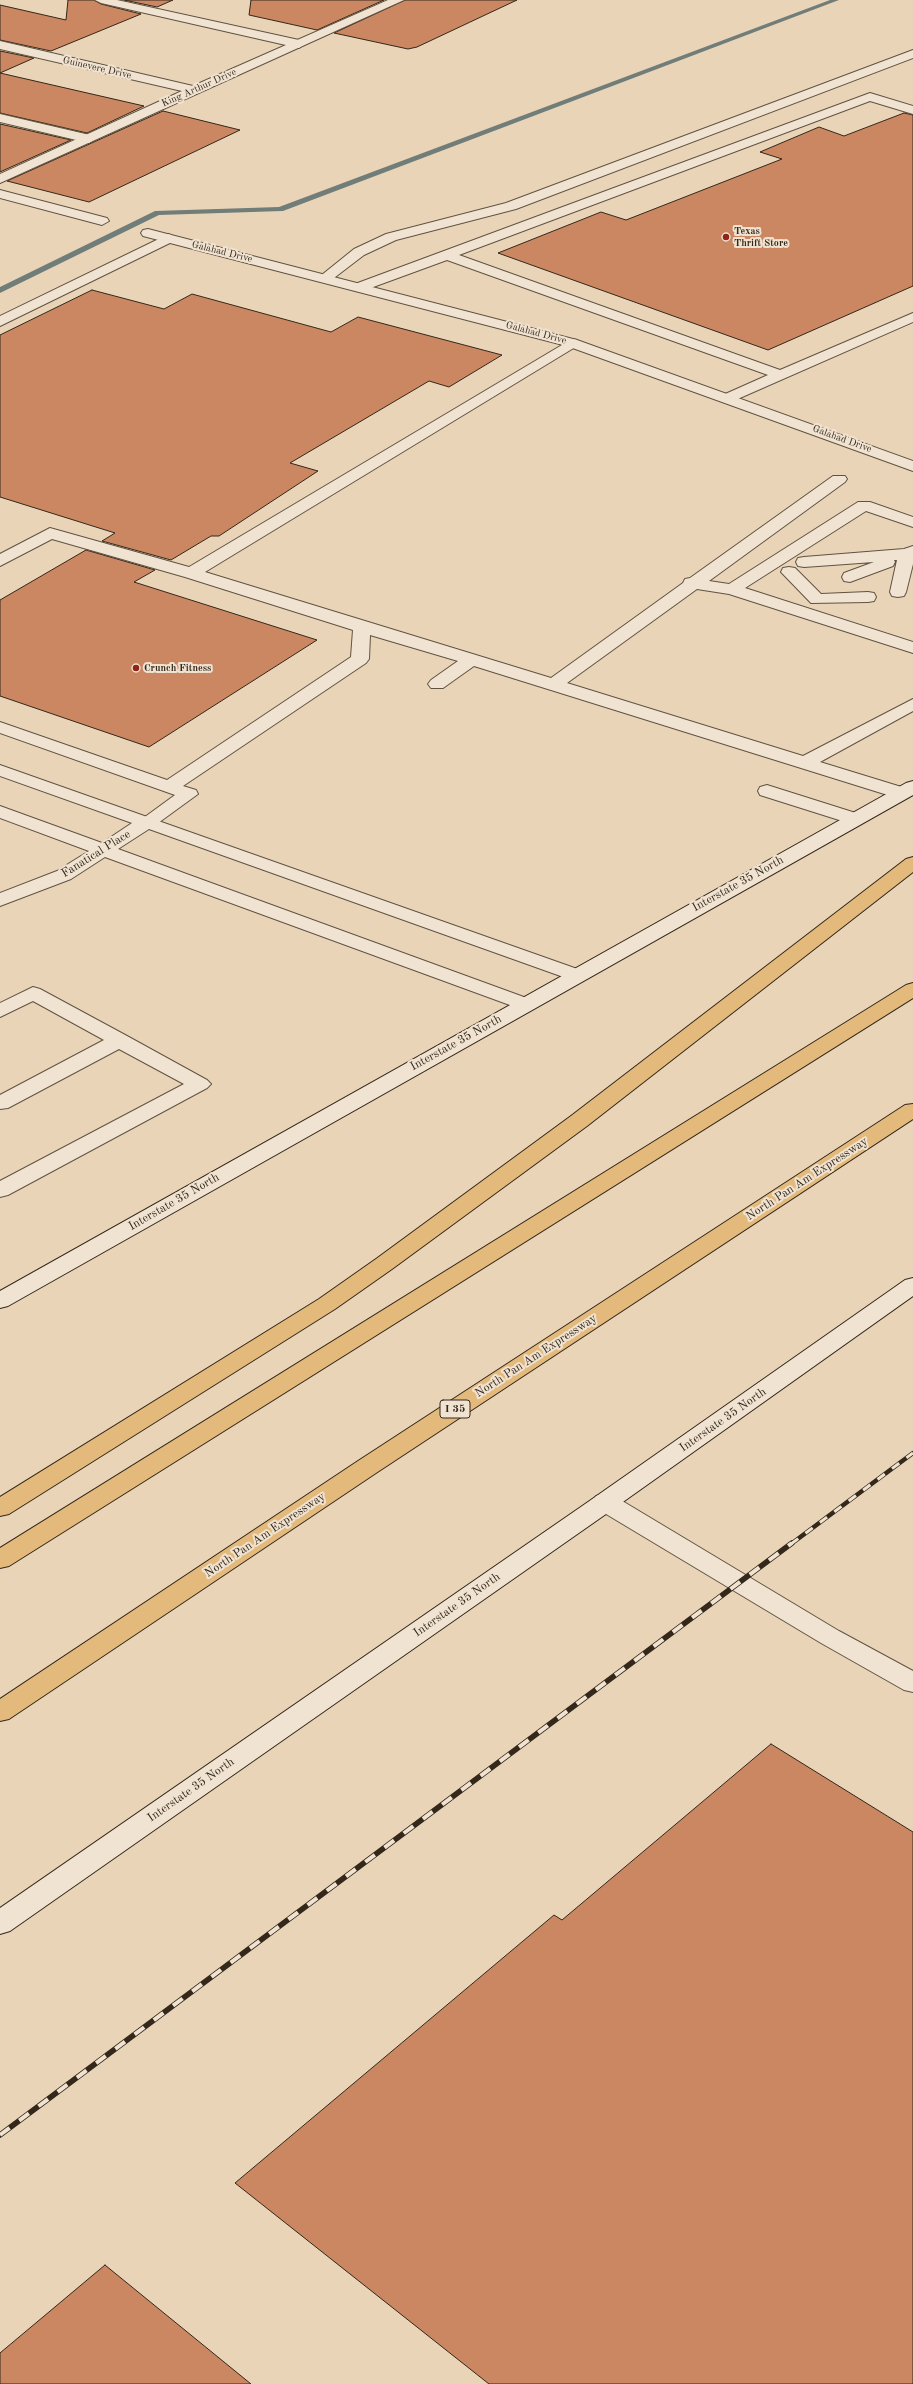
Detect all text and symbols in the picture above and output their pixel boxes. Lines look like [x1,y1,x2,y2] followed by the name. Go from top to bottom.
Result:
[61,54,133,82] street label: Guinevere Drive
[160,66,238,110] street label: King Arthur Drive
[734,225,788,248] place label: Texas Thrift Store
[721,232,731,242] marker: Texas Thrift Store
[190,239,254,265] street label: Galahad Drive
[504,319,568,347] street label: Galahad Drive
[811,423,873,455] street label: Galahad Drive
[144,662,211,674] place label: Crunch Fitness
[131,663,141,673] marker: Crunch Fitness
[59,827,133,881] street label: Fanatical Place
[690,853,786,915] street label: Interstate 35 North
[408,1012,504,1074] street label: Interstate 35 North
[743,1134,871,1224] street label: North Pan Am Expressway
[126,1170,222,1234] street label: Interstate 35 North
[472,1311,600,1401] street label: North Pan Am Expressway
[677,1385,769,1455] street label: Interstate 35 North
[440,1400,470,1418] road number: I 35
[202,1489,328,1581] street label: North Pan Am Expressway
[411,1570,503,1640] street label: Interstate 35 North
[145,1755,237,1825] street label: Interstate 35 North

